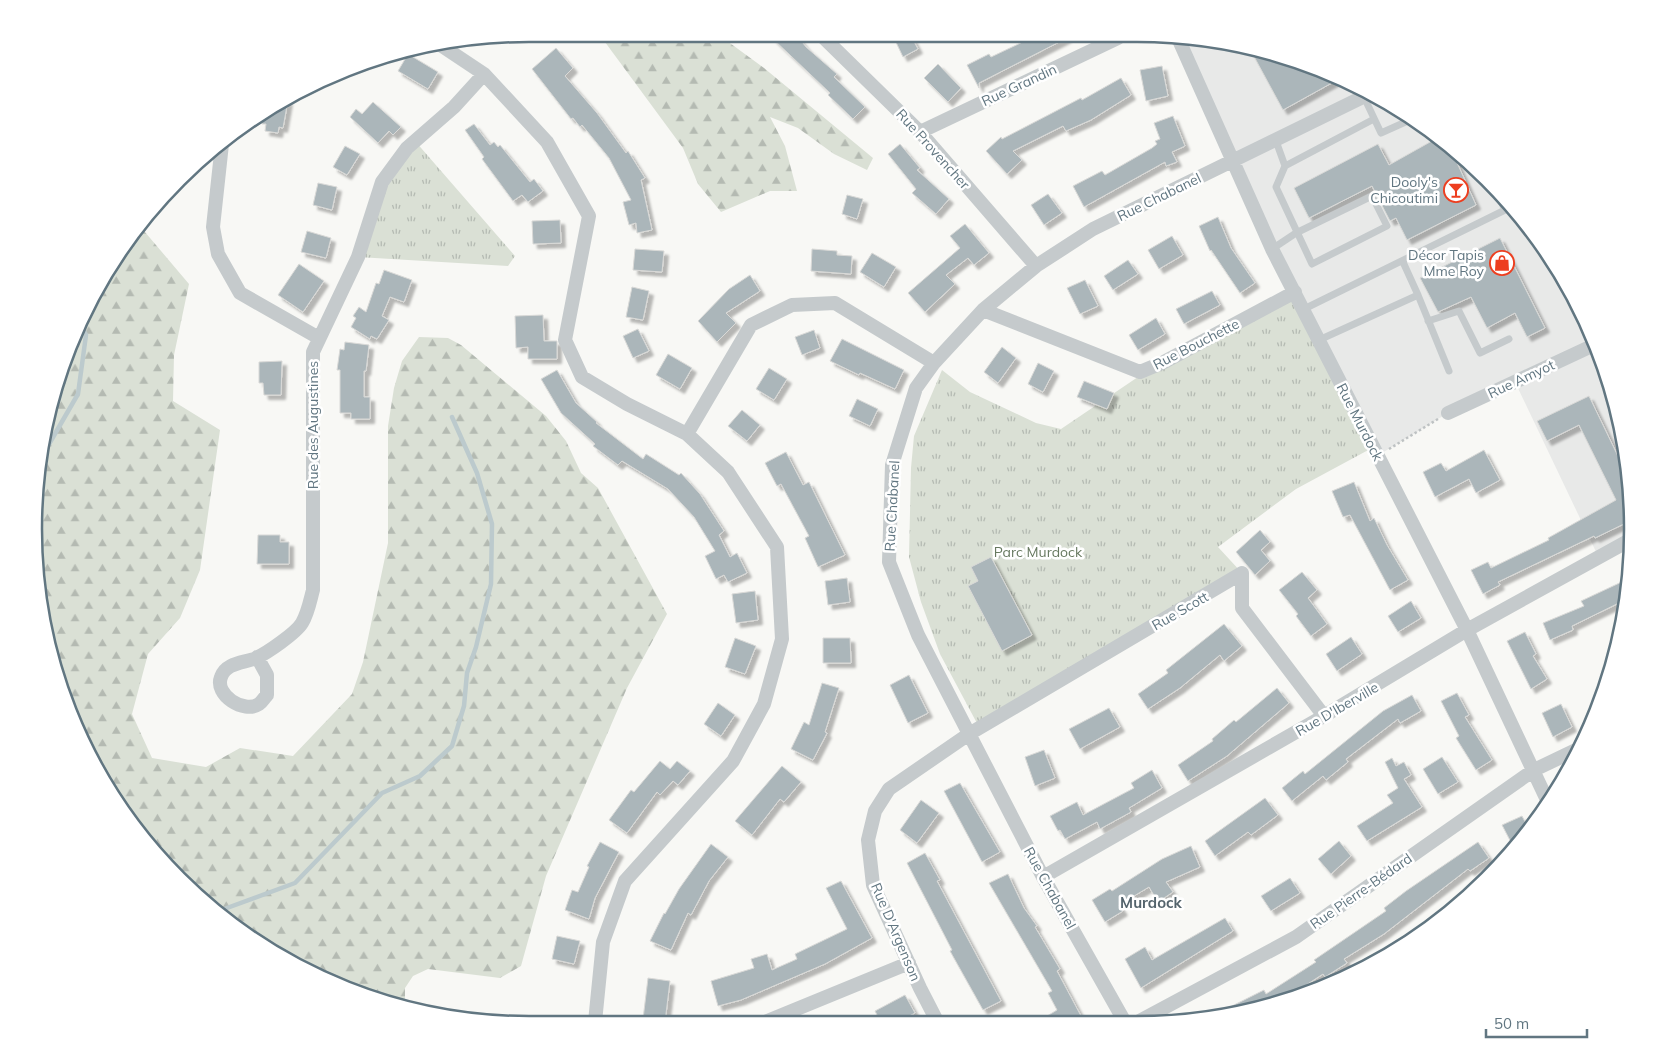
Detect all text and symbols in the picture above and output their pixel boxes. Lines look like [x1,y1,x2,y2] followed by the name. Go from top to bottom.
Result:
[979,60,1059,110] street label: Rue Grandin
[892,105,974,194] street label: Rue Provencher
[1114,169,1204,225] street label: Rue Chabanel
[1370,173,1438,207] place label: Dooly's Chicoutimi
[1443,177,1469,203] bar icon: Dooly's Chicoutimi
[1408,246,1485,280] place label: Décor Tapis Mme Roy
[1489,250,1515,276] shop icon: Décor Tapis Mme Roy
[1150,315,1242,373] street label: Rue Bouchette
[1485,356,1557,402] street label: Rue Amyot
[304,361,322,489] street label: Rue des Augustines
[1333,380,1388,465] street label: Rue Murdock
[881,460,903,552] street label: Rue Chabanel
[994,543,1083,561] park label: Parc Murdock
[1149,588,1211,634] street label: Rue Scott
[1292,678,1382,740] street label: Rue D'Iberville
[1020,844,1080,932] street label: Rue Chabanel
[1307,849,1415,933] street label: Rue Pierre-Bédard
[867,880,925,984] street label: Rue D'Argenson
[1120,893,1183,912] district label: Murdock
[1486,1006,1587,1038] scale bar
[1494,1014,1529,1033] text: 50 m

